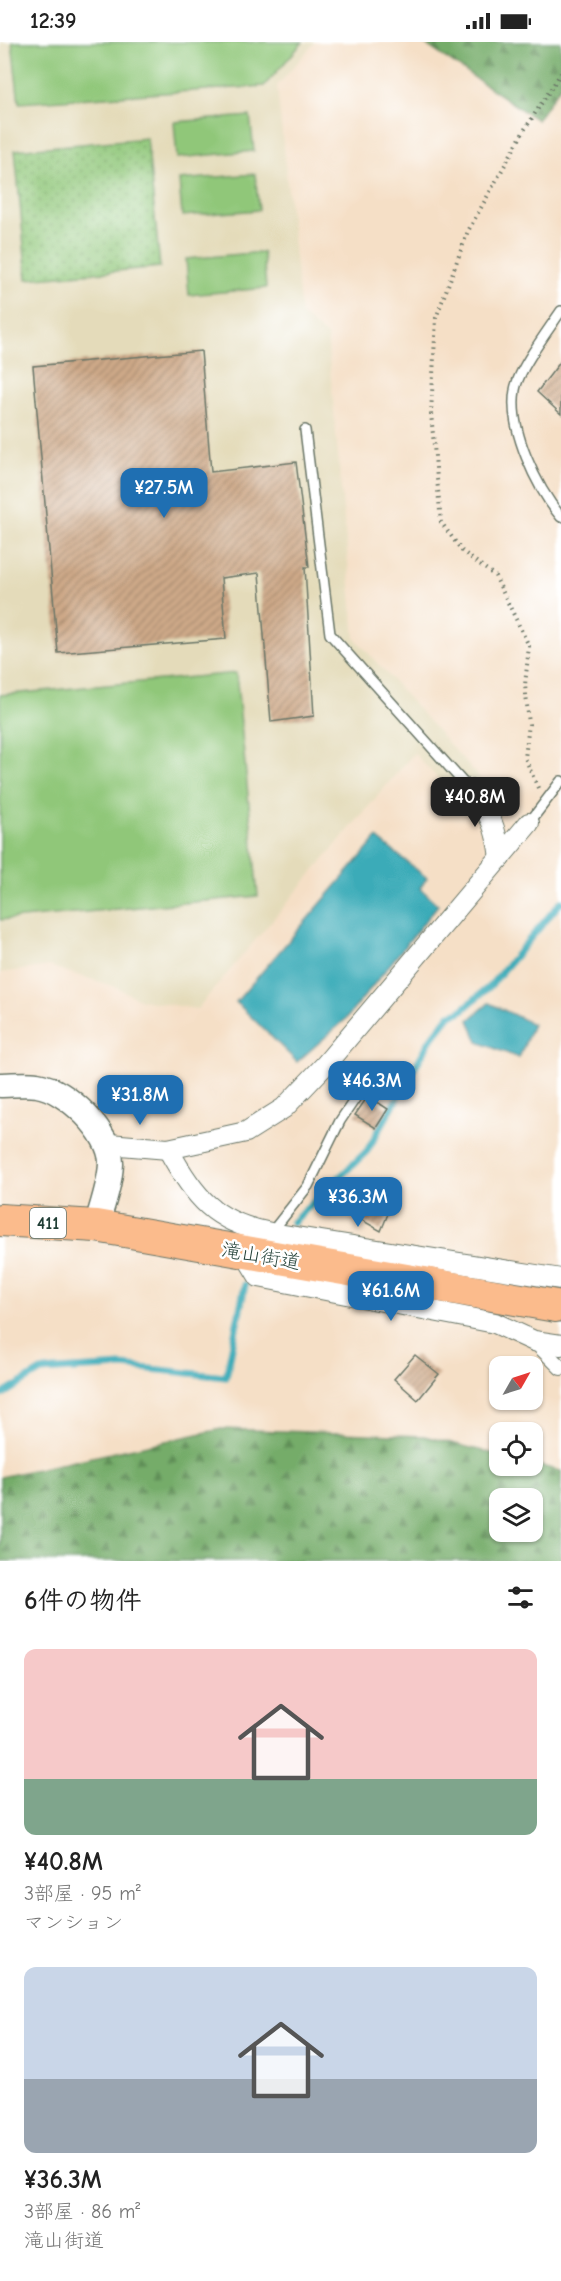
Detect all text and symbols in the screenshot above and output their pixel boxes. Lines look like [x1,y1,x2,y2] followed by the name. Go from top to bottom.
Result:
[30,8,77,34] text: 12:39
[115,468,213,519] pin: ¥27.5M
[135,476,193,499] text: ¥27.5M
[426,777,524,828] pin: ¥40.8M
[445,785,505,808] text: ¥40.8M
[323,1061,421,1112] pin: ¥46.3M
[342,1069,402,1092] text: ¥46.3M
[91,1075,189,1126] pin: ¥31.8M
[111,1083,169,1106] text: ¥31.8M
[309,1177,407,1228] pin: ¥36.3M
[328,1185,388,1208] text: ¥36.3M
[30,1208,66,1238] road number: 411
[220,1238,302,1274] street label: 滝山街道
[342,1271,440,1322] pin: ¥61.6M
[362,1279,420,1302] text: ¥61.6M
[489,1356,543,1410] north arrow
[489,1356,543,1542] map controls
[489,1422,543,1476] button: locate
[489,1488,543,1542] button: layers
[504,1581,537,1614] icon: filters
[24,1586,142,1616] text: 6件の物件
[227,1688,335,1796] icon: home
[24,1847,103,1877] text: ¥40.8M
[24,1882,141,1905] text: 3部屋 · 95 m²
[24,1911,123,1934] text: マンション
[227,2006,335,2114] icon: home
[24,2165,102,2195] text: ¥36.3M
[24,2200,140,2223] text: 3部屋 · 86 m²
[24,2229,104,2252] text: 滝山街道

